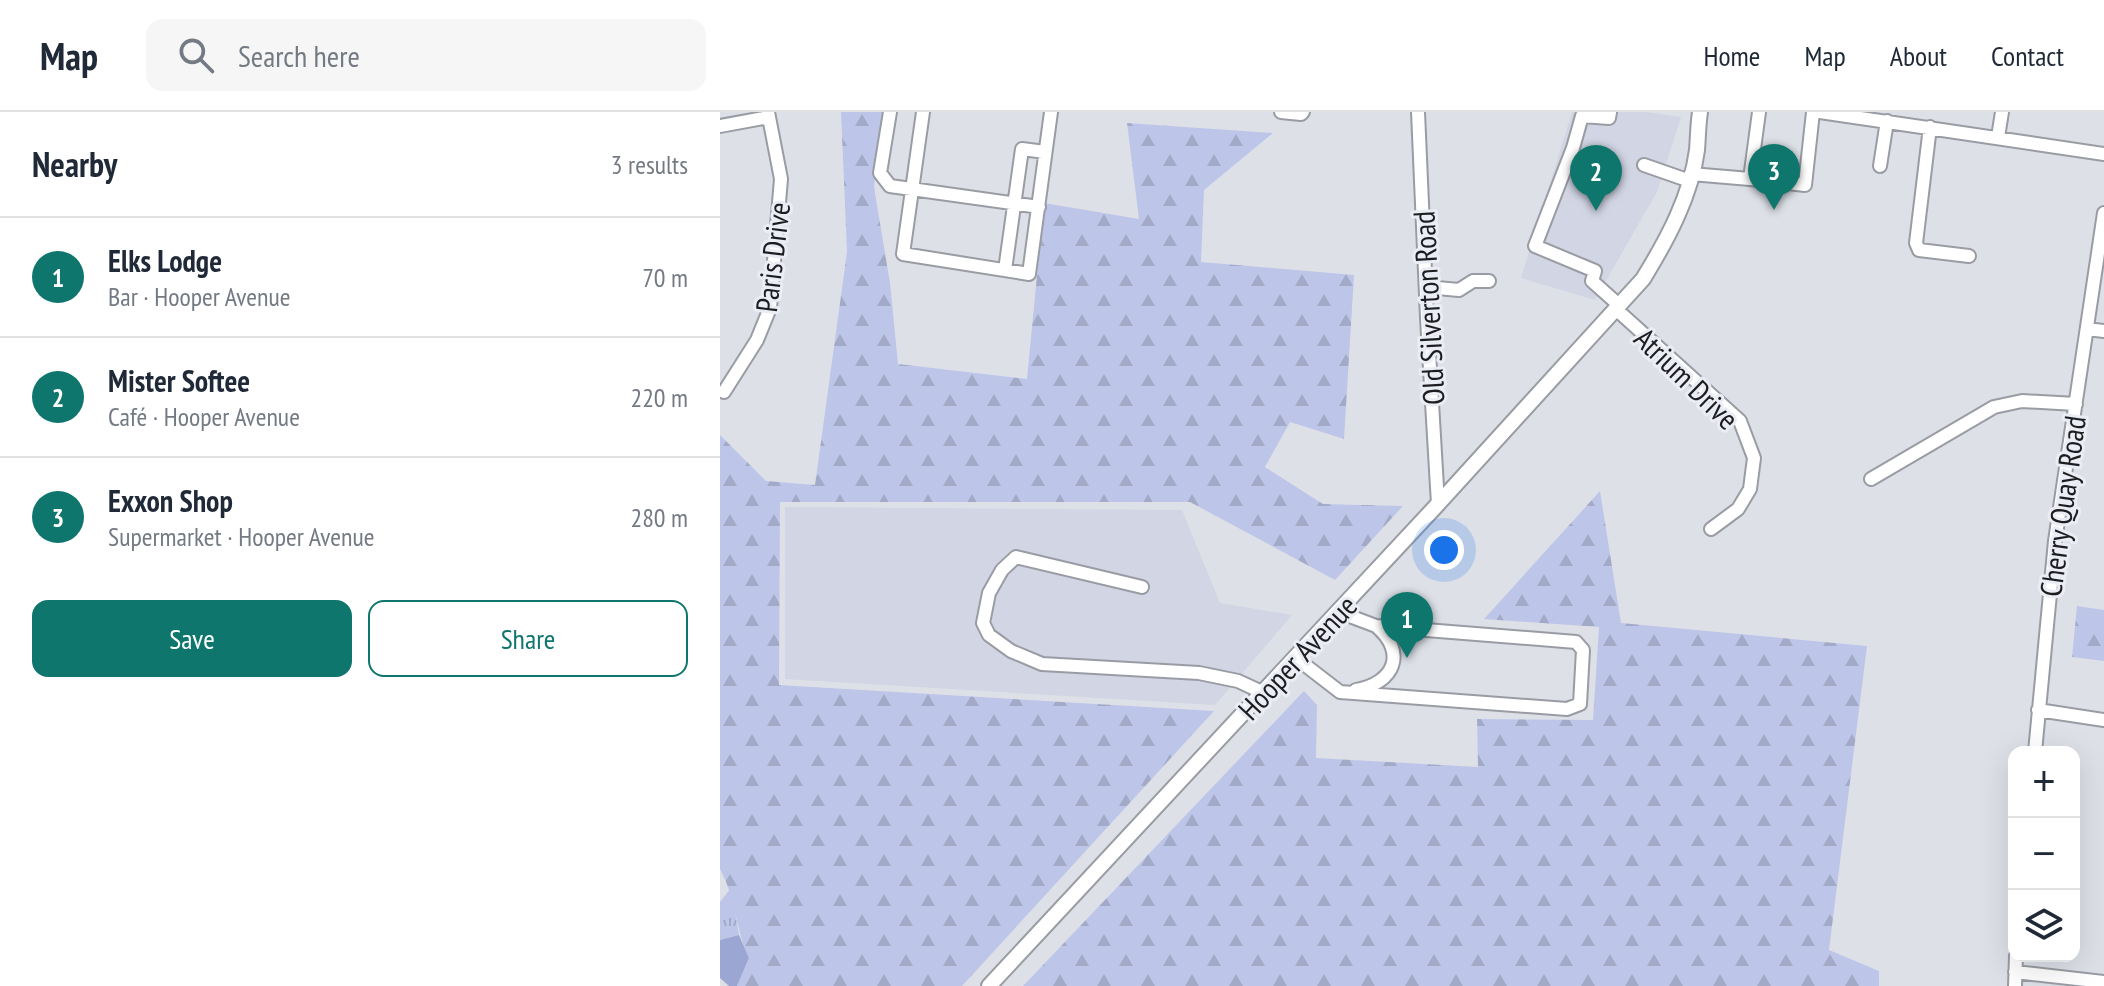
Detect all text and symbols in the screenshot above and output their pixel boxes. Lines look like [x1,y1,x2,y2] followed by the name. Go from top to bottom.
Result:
[146,19,706,91] search box
[40,31,98,80] text: Map
[174,33,218,77] icon: search
[238,36,360,75] text: Search here
[1704,37,1760,74] text: Home
[1804,37,1846,74] text: Map
[1890,37,1947,74] text: About
[1991,37,2064,74] text: Contact
[32,142,117,186] text: Nearby
[1748,144,1800,210] pin: 3
[1570,145,1622,211] pin: 2
[611,148,688,181] text: 3 results
[746,200,798,314] street label: Paris Drive
[1403,210,1453,406] street label: Old Silverton Road
[108,241,222,280] text: Elks Lodge
[52,261,64,294] text: 1
[642,261,688,294] text: 70 m
[108,280,290,313] text: Bar · Hooper Avenue
[1627,319,1747,437] street label: Atrium Drive
[108,361,250,400] text: Mister Softee
[52,381,64,414] text: 2
[630,381,688,414] text: 220 m
[108,400,300,433] text: Café · Hooper Avenue
[2030,413,2094,599] street label: Cherry Quay Road
[108,481,233,520] text: Exxon Shop
[52,501,64,534] text: 3
[630,501,688,534] text: 280 m
[108,520,374,553] text: Supermarket · Hooper Avenue
[1424,530,1464,570] your location
[1229,586,1365,728] street label: Hooper Avenue
[1381,592,1433,658] pin: 1
[32,600,352,677] button: Save
[368,600,688,677] button: Share
[2008,746,2080,962] map controls
[2008,746,2080,818] button: +
[2008,818,2080,890] button: −
[2008,890,2080,962] button: layers

